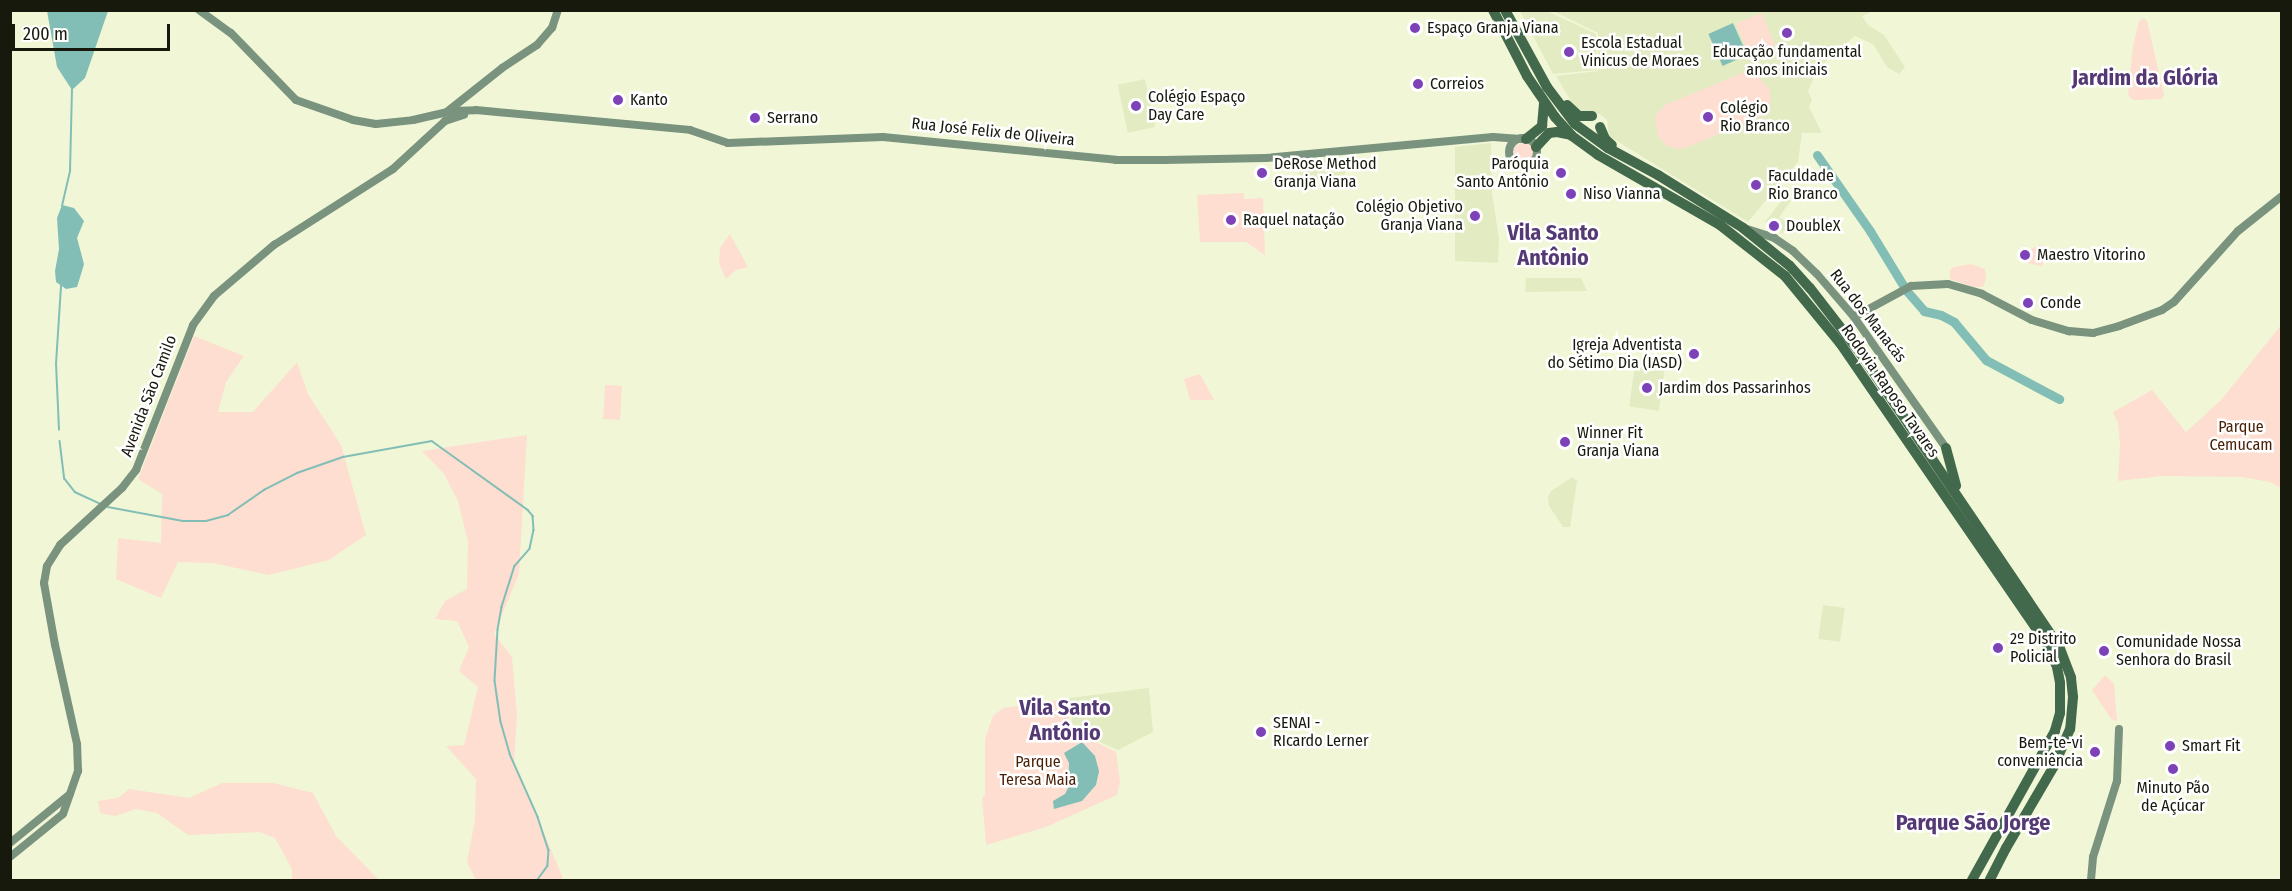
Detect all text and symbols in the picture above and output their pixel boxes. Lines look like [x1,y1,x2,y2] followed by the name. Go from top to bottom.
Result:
[15,12,172,50] scale bar
[1427,18,1559,38] place label: Espaço Granja Viana
[1408,21,1422,35] marker: Espaço Granja Viana
[23,23,68,45] text: 200 m
[1780,26,1794,40] marker: Educação fundamental anos iniciais
[1581,33,1699,71] place label: Escola Estadual Vinicus de Moraes
[1712,42,1862,80] place label: Educação fundamental anos iniciais
[1562,45,1576,59] marker: Escola Estadual Vinicus de Moraes
[2072,65,2218,91] district label: Jardim da Glória
[1430,74,1484,94] place label: Correios
[1411,77,1425,91] marker: Correios
[1148,87,1245,125] place label: Colégio Espaço Day Care
[630,90,668,110] place label: Kanto
[611,93,625,107] marker: Kanto
[1720,98,1790,136] place label: Colégio Rio Branco
[1129,99,1143,113] marker: Colégio Espaço Day Care
[767,108,818,128] place label: Serrano
[1701,110,1715,124] marker: Colégio Rio Branco
[748,111,762,125] marker: Serrano
[911,114,1075,150] street label: Rua José Felix de Oliveira
[1274,154,1377,192] place label: DeRose Method Granja Viana
[1456,154,1549,192] place label: Paróquia Santo Antônio
[1255,166,1269,180] marker: DeRose Method Granja Viana
[1554,166,1568,180] marker: Paróquia Santo Antônio
[1768,166,1838,204] place label: Faculdade Rio Branco
[1749,178,1763,192] marker: Faculdade Rio Branco
[1583,184,1660,204] place label: Niso Vianna
[1564,187,1578,201] marker: Niso Vianna
[1356,197,1463,235] place label: Colégio Objetivo Granja Viana
[1468,209,1482,223] marker: Colégio Objetivo Granja Viana
[1243,210,1344,230] place label: Raquel natação
[1224,213,1238,227] marker: Raquel natação
[1786,216,1840,236] place label: DoubleX
[1507,219,1599,270] district label: Vila Santo Antônio
[1767,219,1781,233] marker: DoubleX
[2037,245,2146,265] place label: Maestro Vitorino
[2018,248,2032,262] marker: Maestro Vitorino
[1826,266,1910,366] street label: Rua dos Manacás
[2040,293,2081,313] place label: Conde
[2021,296,2035,310] marker: Conde
[1837,321,1943,461] street label: Rodovia Raposo Tavares
[117,332,181,460] street label: Avenida São Camilo
[1547,335,1682,373] place label: Igreja Adventista do Sétimo Dia (IASD)
[1687,347,1701,361] marker: Igreja Adventista do Sétimo Dia (IASD)
[1659,378,1811,398] place label: Jardim dos Passarinhos
[1640,381,1654,395] marker: Jardim dos Passarinhos
[2209,417,2273,455] park label: Parque Cemucam
[1577,423,1659,461] place label: Winner Fit Granja Viana
[1558,435,1572,449] marker: Winner Fit Granja Viana
[2010,629,2076,667] place label: 2º Distrito Policial
[2116,632,2241,670] place label: Comunidade Nossa Senhora do Brasil
[1991,641,2005,655] marker: 2º Distrito Policial
[2097,644,2111,658] marker: Comunidade Nossa Senhora do Brasil
[1019,694,1111,746] district label: Vila Santo Antônio
[1273,713,1368,751] place label: SENAI - RIcardo Lerner
[1254,725,1268,739] marker: SENAI - RIcardo Lerner
[1997,733,2083,771] place label: Bem-te-vi conveniência
[2182,736,2240,756] place label: Smart Fit
[2163,739,2177,753] marker: Smart Fit
[2088,745,2102,759] marker: Bem-te-vi conveniência
[1000,752,1076,790] park label: Parque Teresa Maia
[2166,762,2180,776] marker: Minuto Pão de Açúcar
[2136,778,2210,816] place label: Minuto Pão de Açúcar
[1896,810,2050,836] district label: Parque São Jorge

